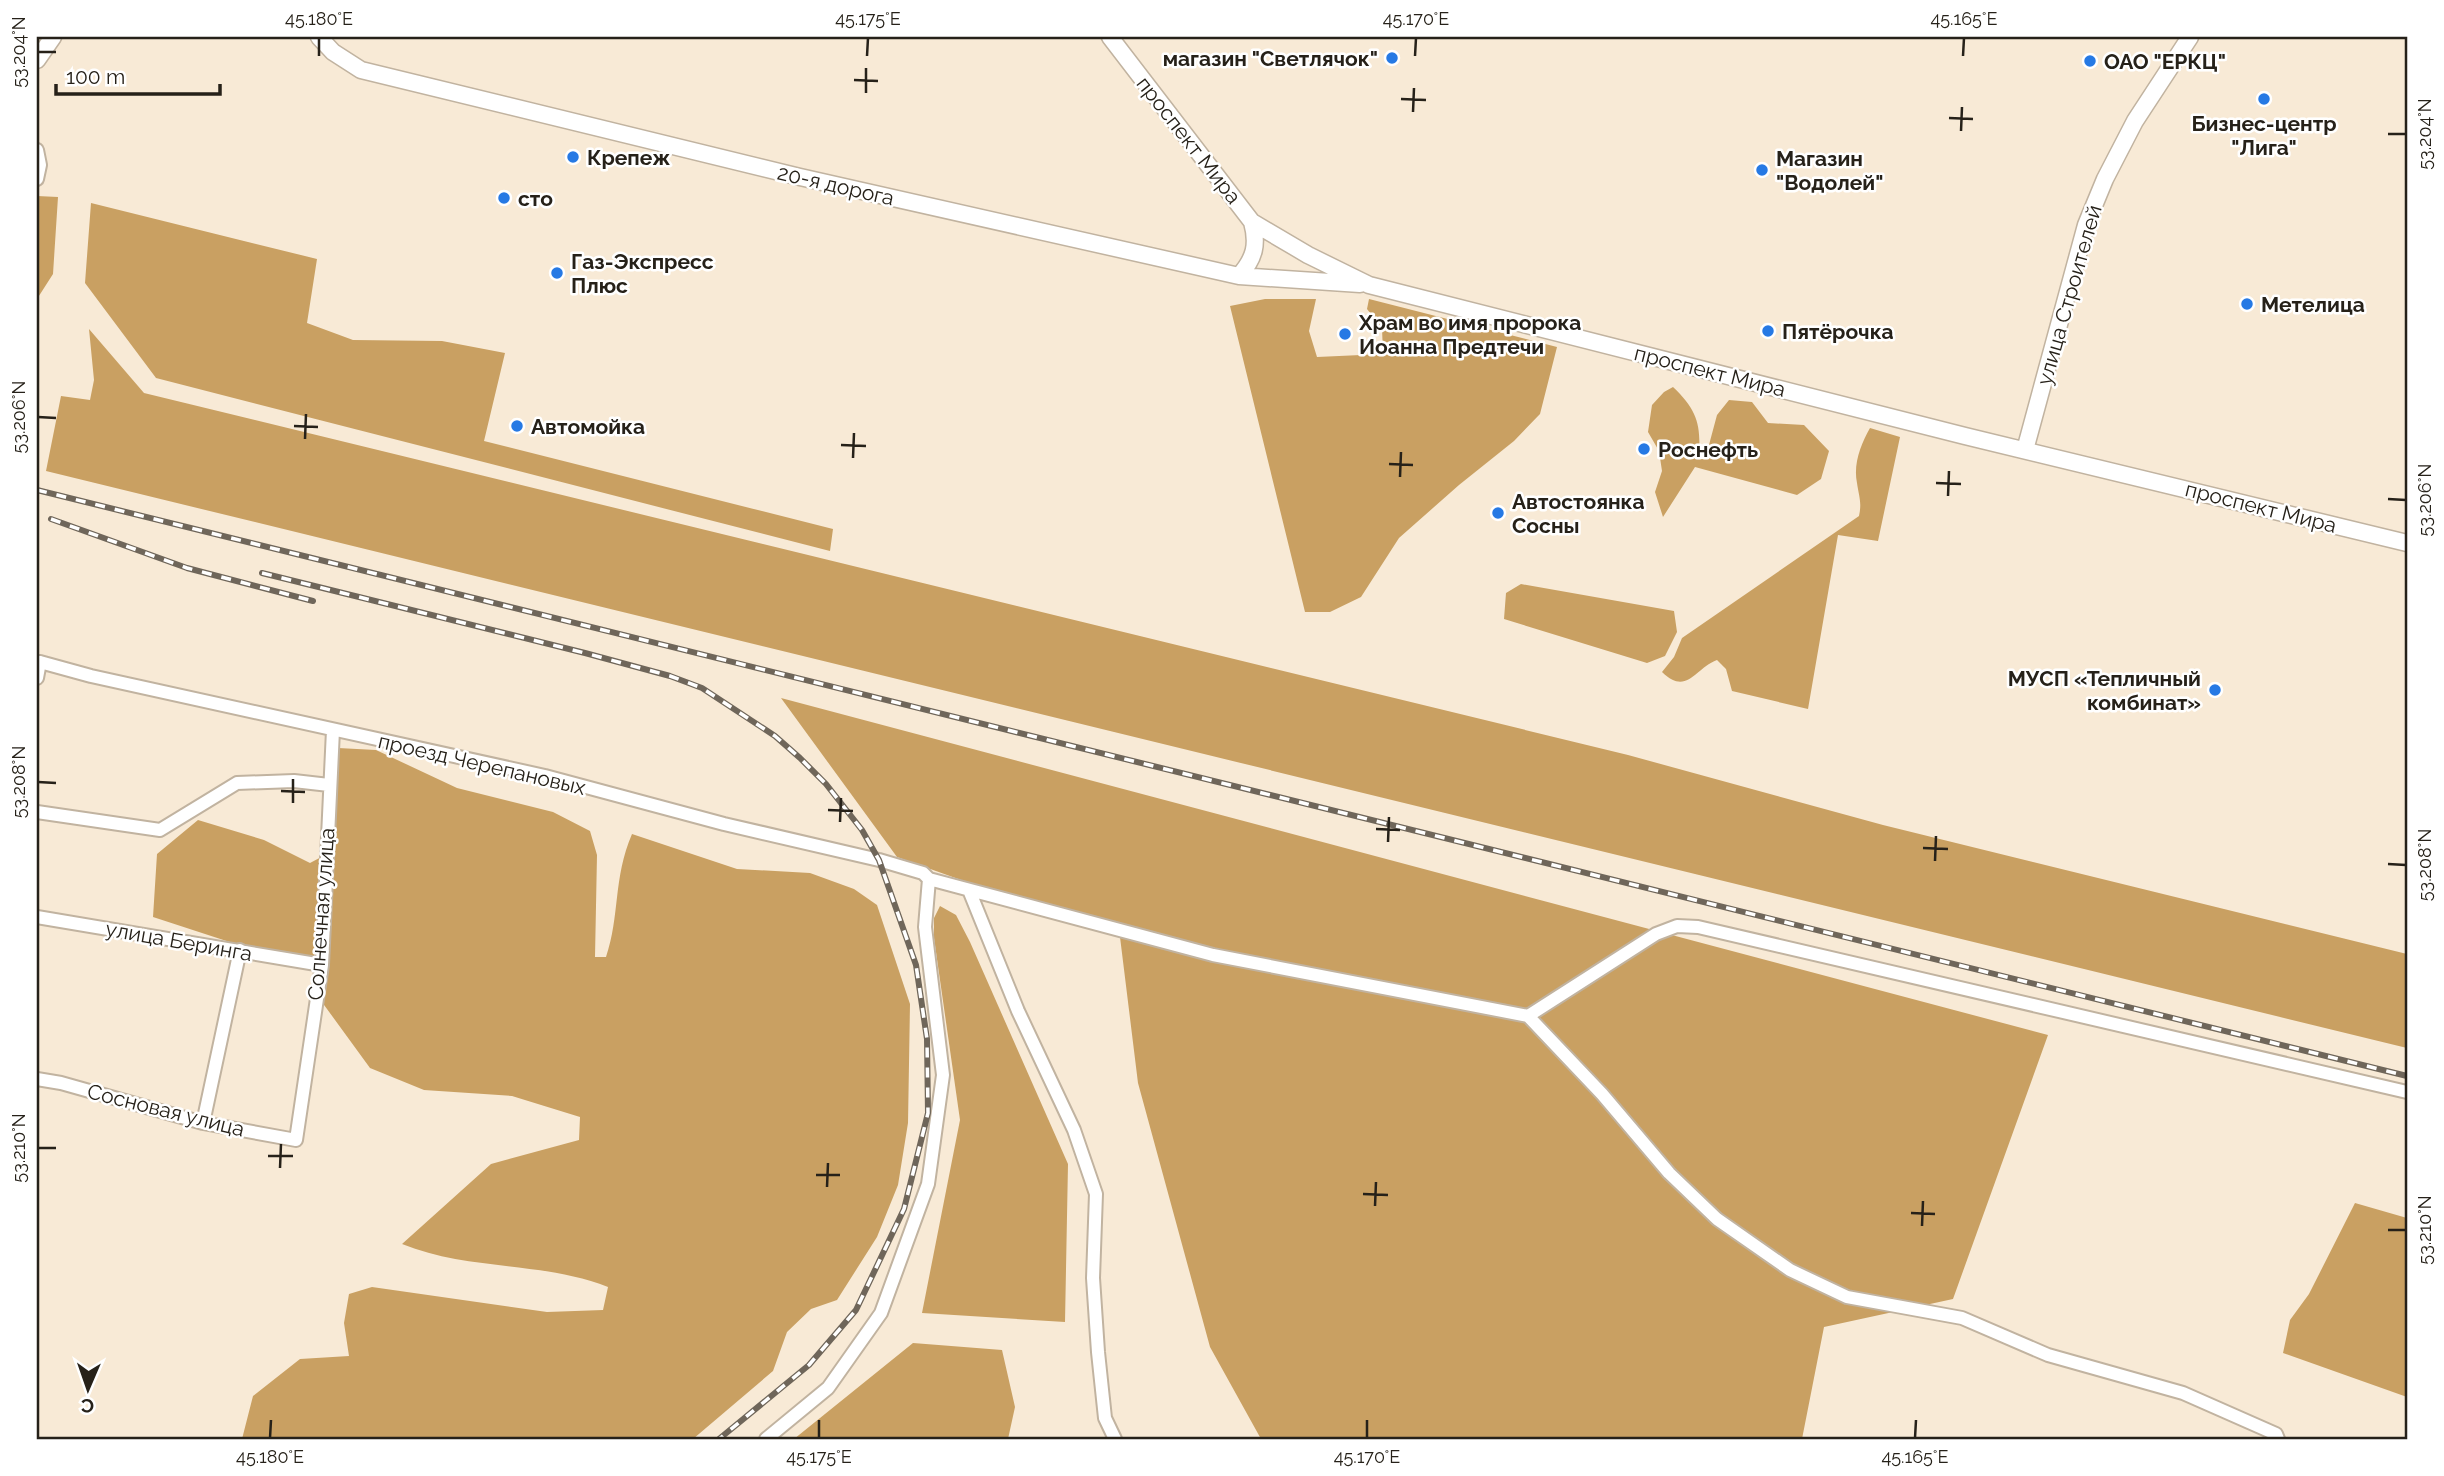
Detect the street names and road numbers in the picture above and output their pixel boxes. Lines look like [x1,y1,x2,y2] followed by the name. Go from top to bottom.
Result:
[1132,71,1246,209] street label: проспект Мира
[775,159,897,211] street label: 20-я дорога
[2031,202,2107,388] street label: улица Строителей
[1632,340,1788,402] street label: проспект Мира
[2183,476,2339,538] street label: проспект Мира
[376,728,589,800] street label: проезд Черепановых
[302,827,340,1001] street label: Солнечная улица
[104,916,254,966] street label: улица Беринга
[85,1078,247,1142] street label: Сосновая улица

